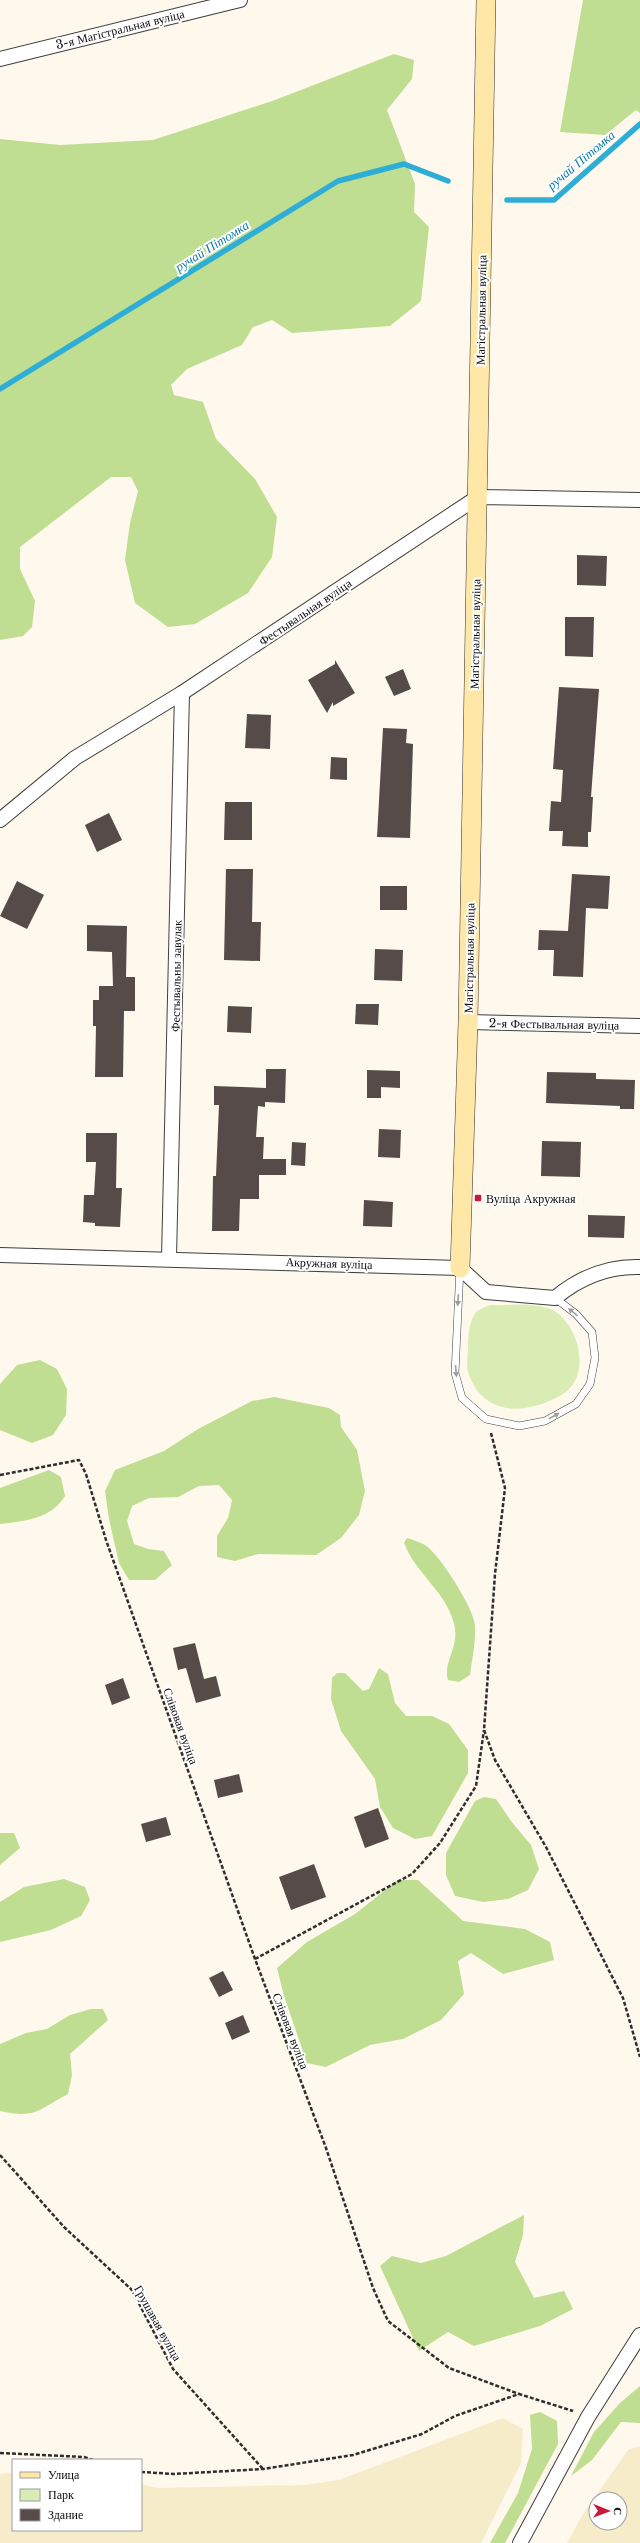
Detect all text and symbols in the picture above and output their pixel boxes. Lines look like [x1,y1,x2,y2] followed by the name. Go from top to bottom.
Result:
[54,6,187,52] street label: 3-я Магістральная вуліца
[543,126,619,194] water label: ручай Пітомка
[171,216,252,276] water label: ручай Пітомка
[473,254,489,365] street label: Магістральная вуліца
[256,575,355,649] street label: Фестывальная вуліца
[467,578,483,689] street label: Магістральная вуліца
[461,902,477,1013] street label: Магістральная вуліца
[168,920,184,1032] street label: Фестывальны завулак
[489,1015,620,1033] street label: 2-я Фестывальная вуліца
[486,1191,576,1206] place label: Вуліца Акружная
[473,1193,483,1203] marker: Вуліца Акружная
[285,1254,373,1272] street label: Акружная вуліца
[455,1294,461,1307] one-way arrow
[568,1308,578,1316] one-way arrow
[452,1365,459,1377] one-way arrow
[548,1413,560,1419] one-way arrow
[160,1686,202,1767] street label: Слівовая вуліца
[270,1991,313,2072] street label: Слівовая вуліца
[131,2283,185,2364] street label: Грушавая вуліца
[12,2459,142,2531] legend
[48,2467,80,2482] text: Улица
[48,2487,74,2502] text: Парк
[588,2491,628,2531] north arrow
[48,2507,83,2522] text: Здание
[611,2507,625,2515] text: С

